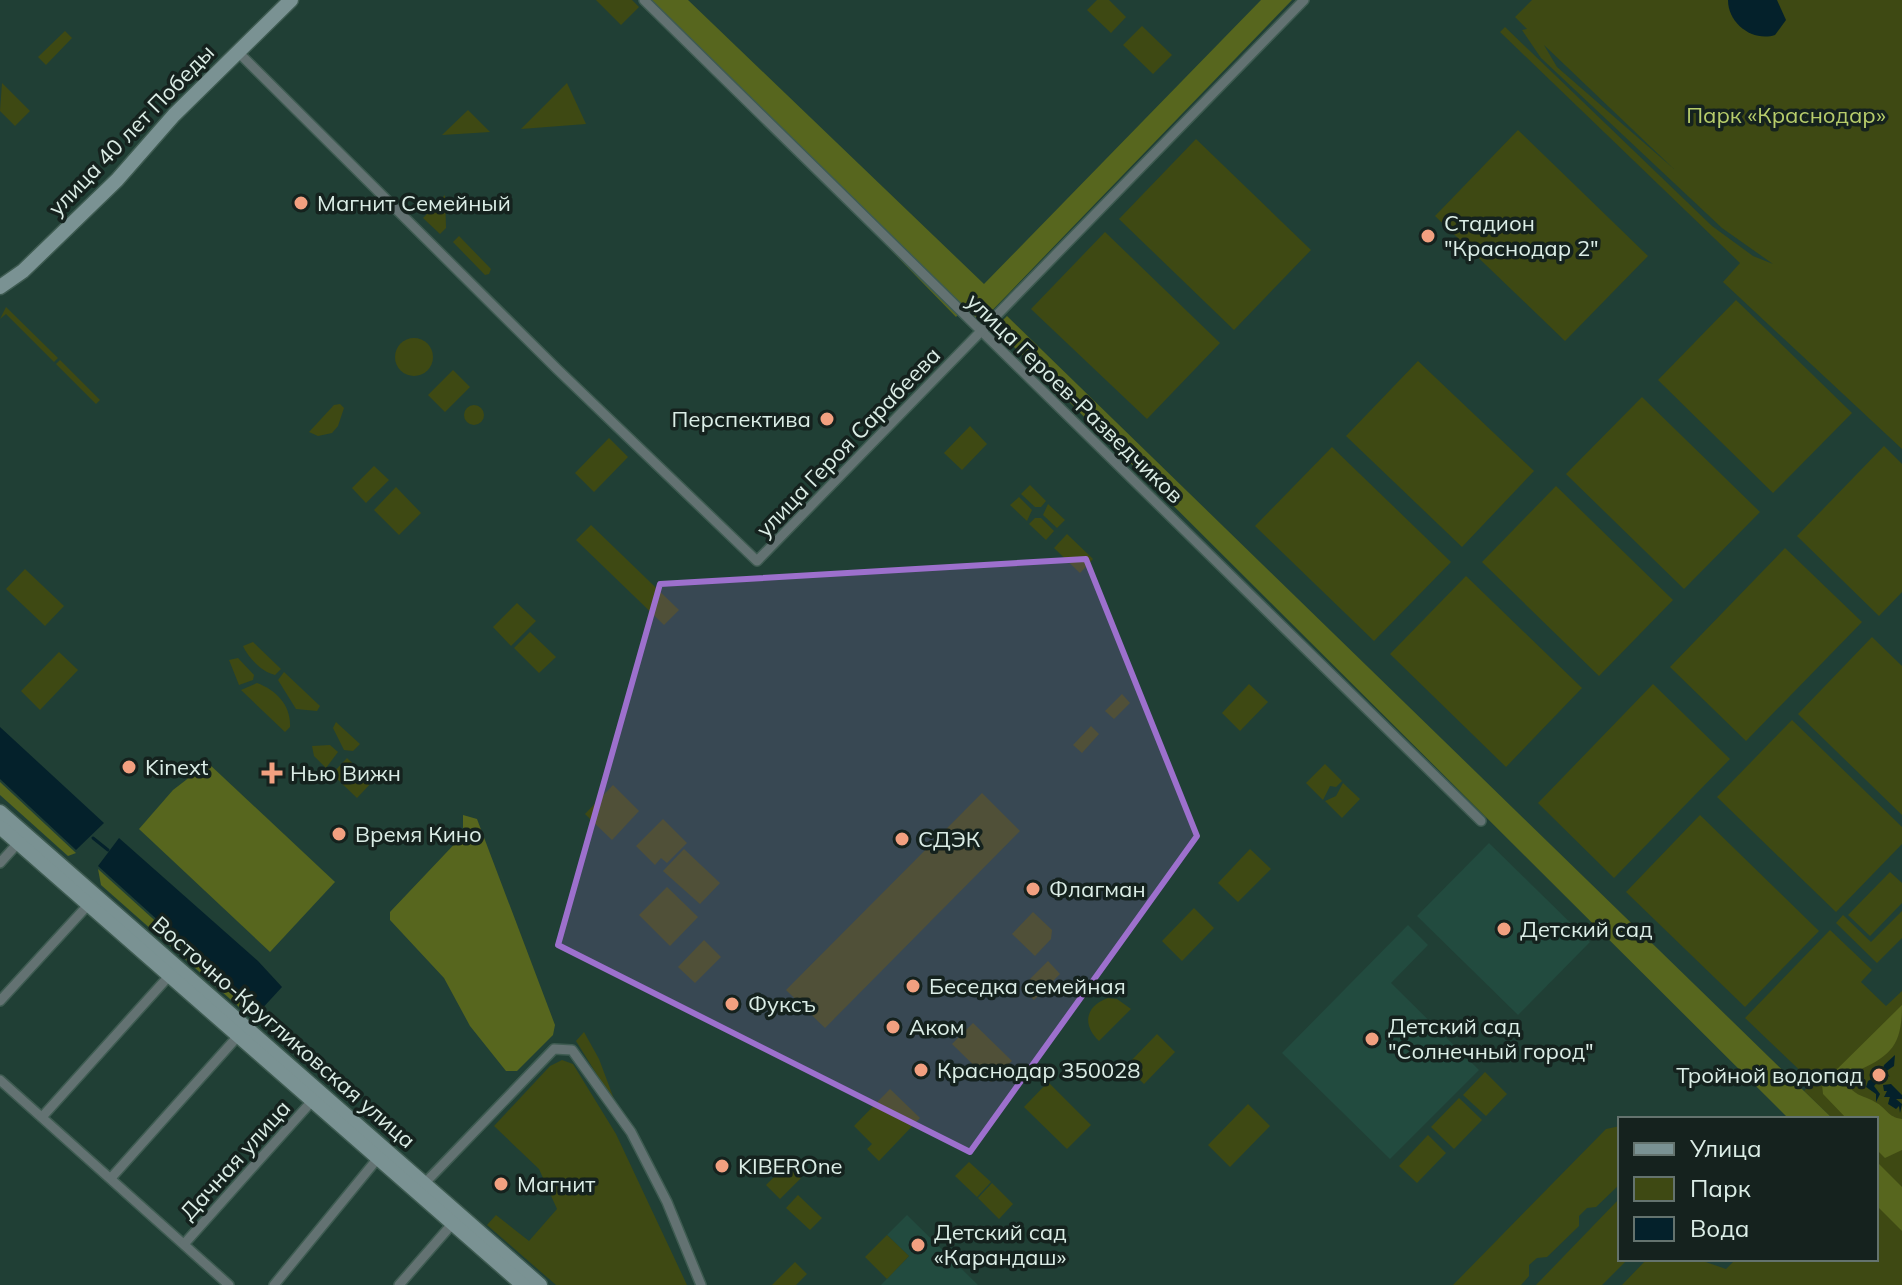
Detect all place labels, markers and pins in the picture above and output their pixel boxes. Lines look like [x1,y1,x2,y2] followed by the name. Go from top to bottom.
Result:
[317,189,511,217] place label: Магнит Семейный
[292,194,310,212] marker: Магнит Семейный
[1444,209,1599,262] place label: Стадион "Краснодар 2"
[1419,227,1437,245] marker: Стадион "Краснодар 2"
[672,405,811,433] place label: Перспектива
[818,410,836,428] marker: Перспектива
[145,753,209,781] place label: Kinext
[120,758,138,776] marker: Kinext
[290,759,401,787] place label: Нью Вижн
[261,762,283,784] marker: Нью Вижн
[355,820,482,848] place label: Время Кино
[330,825,348,843] marker: Время Кино
[918,825,981,853] place label: СДЭК
[893,830,911,848] marker: СДЭК
[1049,875,1146,903] place label: Флагман
[1024,880,1042,898] marker: Флагман
[1520,915,1653,943] place label: Детский сад
[1495,920,1513,938] marker: Детский сад
[929,972,1126,1000] place label: Беседка семейная
[904,977,922,995] marker: Беседка семейная
[748,990,816,1018] place label: Фуксъ
[723,995,741,1013] marker: Фуксъ
[1388,1012,1594,1065] place label: Детский сад "Солнечный город"
[909,1013,965,1041] place label: Аком
[884,1018,902,1036] marker: Аком
[1363,1030,1381,1048] marker: Детский сад "Солнечный город"
[937,1056,1141,1084] place label: Краснодар 350028
[912,1061,930,1079] marker: Краснодар 350028
[1676,1061,1863,1089] place label: Тройной водопад
[1870,1066,1888,1084] marker: Тройной водопад
[738,1152,843,1180] place label: KIBEROne
[713,1157,731,1175] marker: KIBEROne
[517,1170,595,1198] place label: Магнит
[492,1175,510,1193] marker: Магнит
[934,1218,1067,1271] place label: Детский сад «Карандаш»
[909,1236,927,1254] marker: Детский сад «Карандаш»

